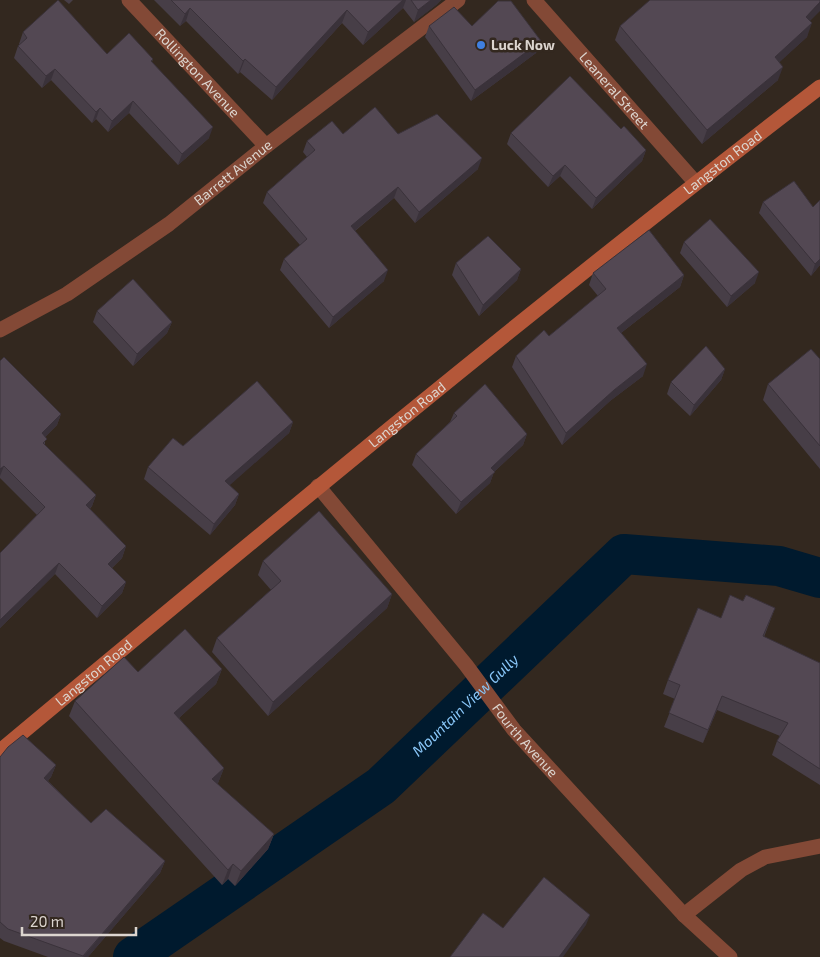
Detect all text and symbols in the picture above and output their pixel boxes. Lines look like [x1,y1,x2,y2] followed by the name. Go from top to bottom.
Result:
[152,25,244,121] street label: Rollington Avenue
[491,36,555,53] place label: Luck Now
[475,39,487,51] marker: Luck Now
[576,48,653,132] street label: Leaneral Street
[680,126,765,198] street label: Langston Road
[190,136,275,209] street label: Barrett Avenue
[365,378,449,451] street label: Langston Road
[52,636,135,709] street label: Langston Road
[408,650,522,759] water label: Mountain View Gully
[489,700,562,780] street label: Fourth Avenue
[22,904,136,936] scale bar
[30,912,64,930] text: 20 m

